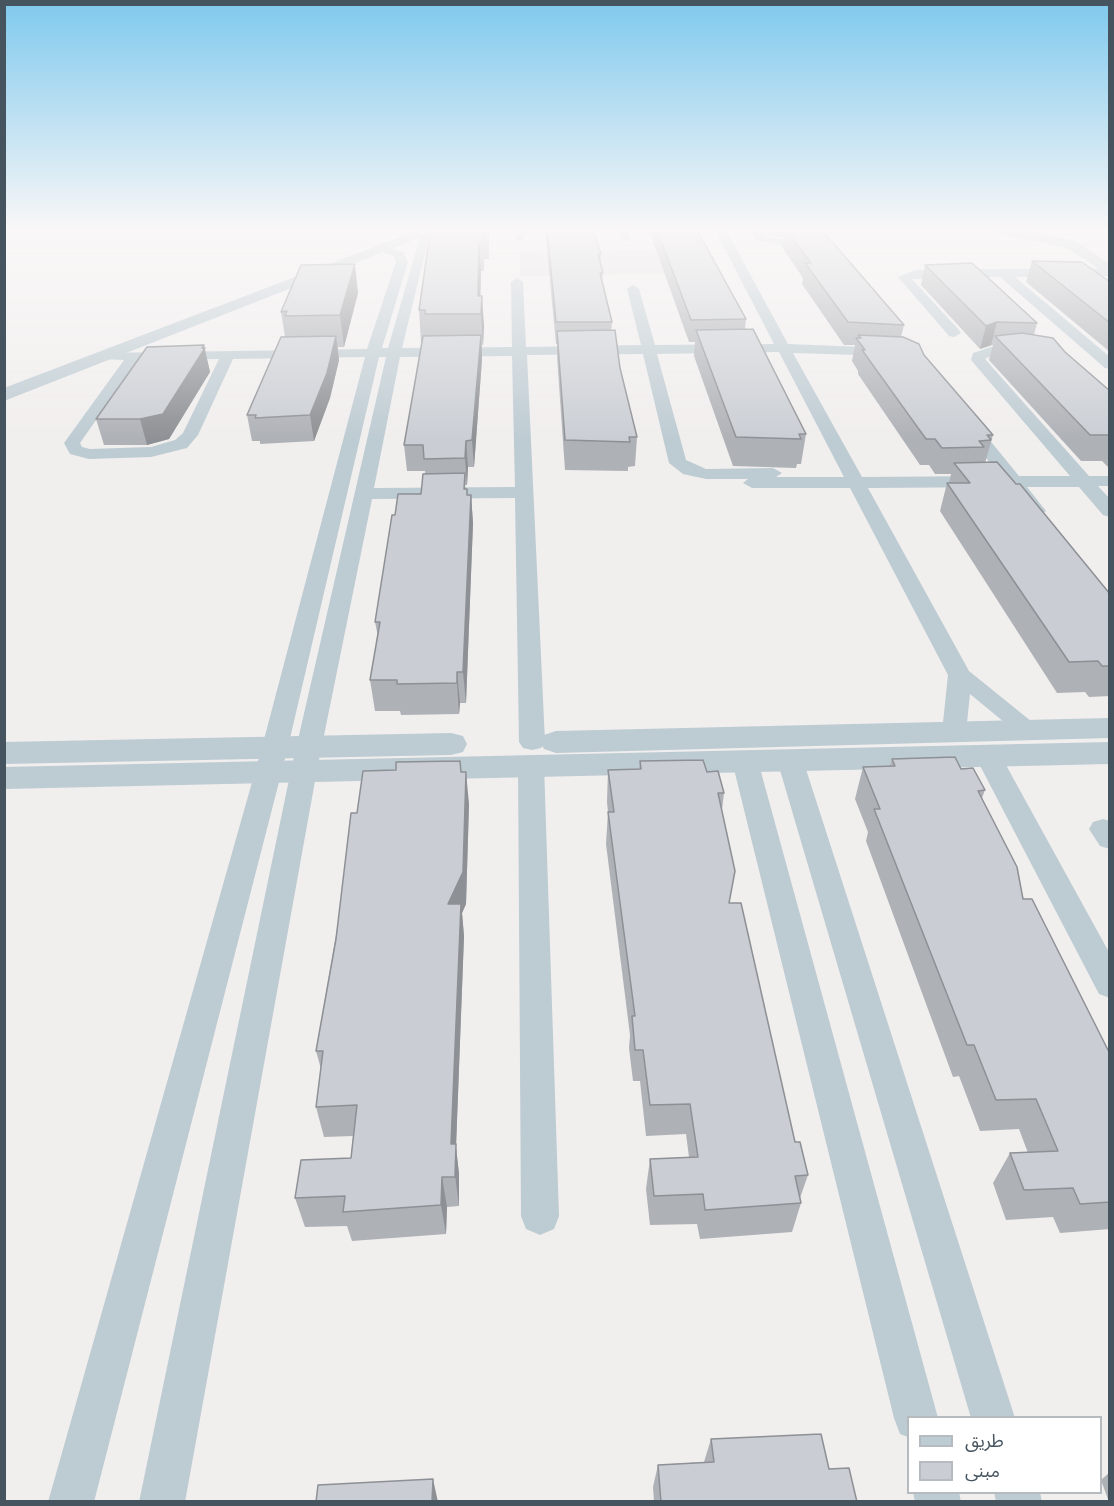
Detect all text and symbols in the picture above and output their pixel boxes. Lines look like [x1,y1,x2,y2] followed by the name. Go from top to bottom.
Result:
[907,1416,1102,1494] legend
[965,1430,1004,1451] text: طريق
[965,1460,1000,1481] text: مبنى

